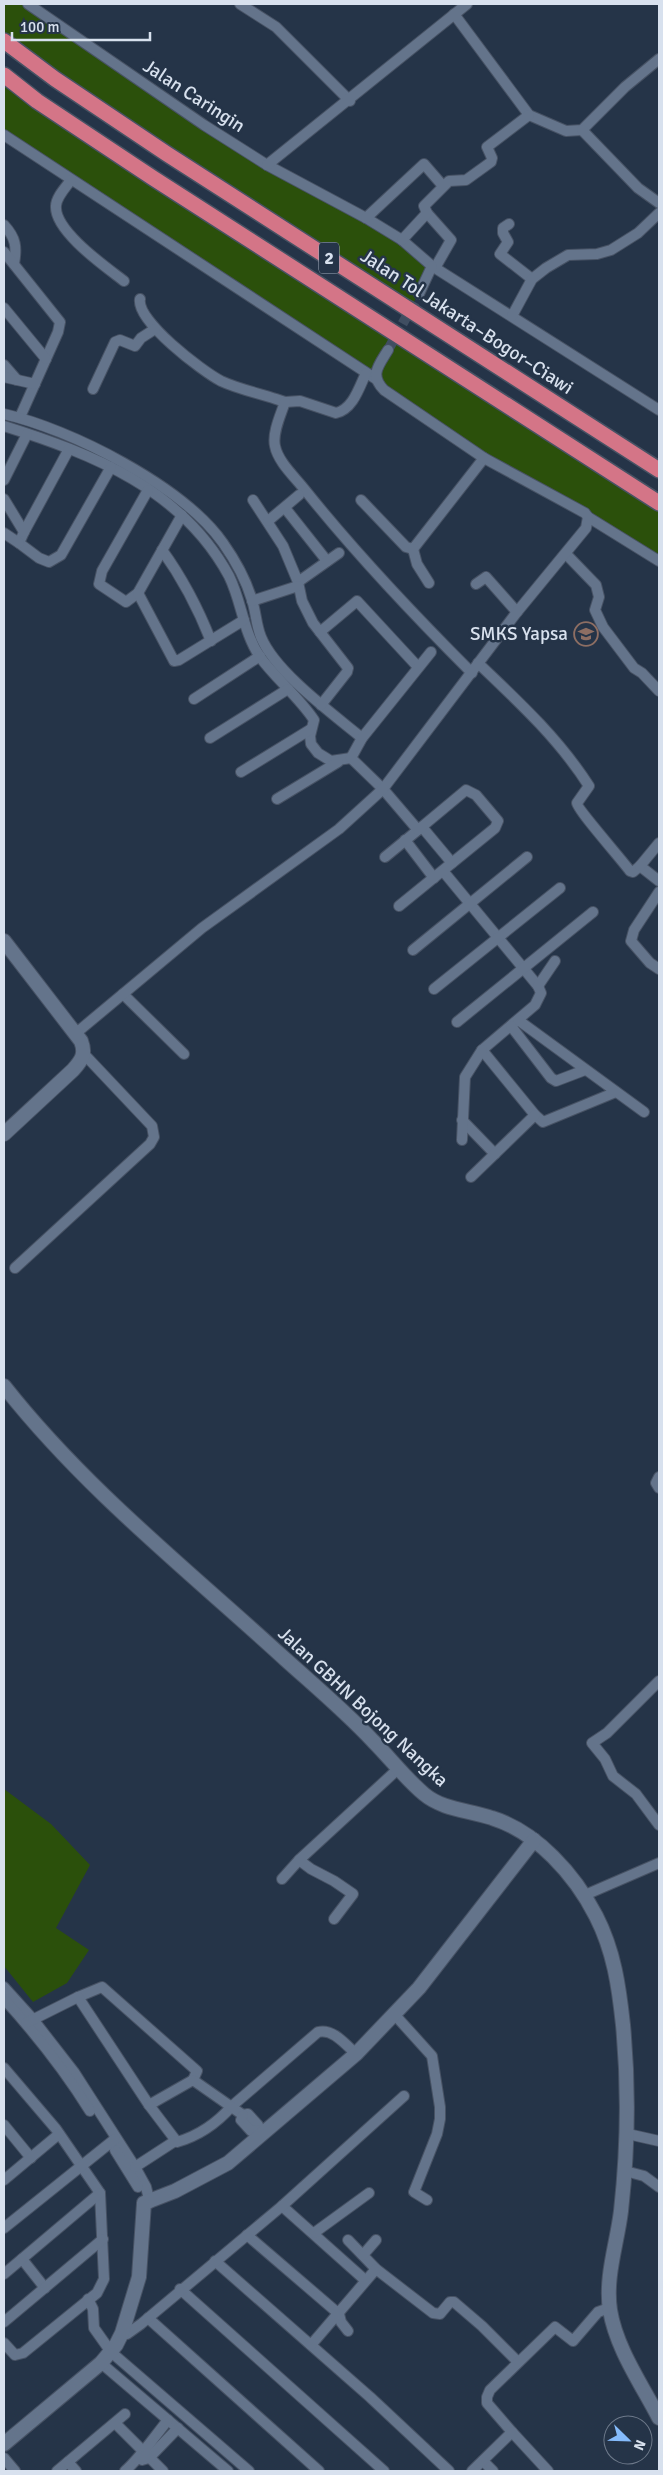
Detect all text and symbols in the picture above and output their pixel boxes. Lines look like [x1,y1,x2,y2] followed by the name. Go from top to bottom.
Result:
[12,10,150,42] scale bar
[20,18,60,36] text: 100 m
[139,54,249,138] street label: Jalan Caringin
[319,242,339,274] road number: 2
[356,244,578,400] street label: Jalan Tol Jakarta–Bogor–Ciawi
[573,621,599,647] school or university icon: SMKS Yapsa
[470,622,568,646] place label: SMKS Yapsa
[273,1622,453,1792] street label: Jalan GBHN Bojong Nangka
[603,2415,653,2465] north arrow
[630,2437,649,2453] text: N

